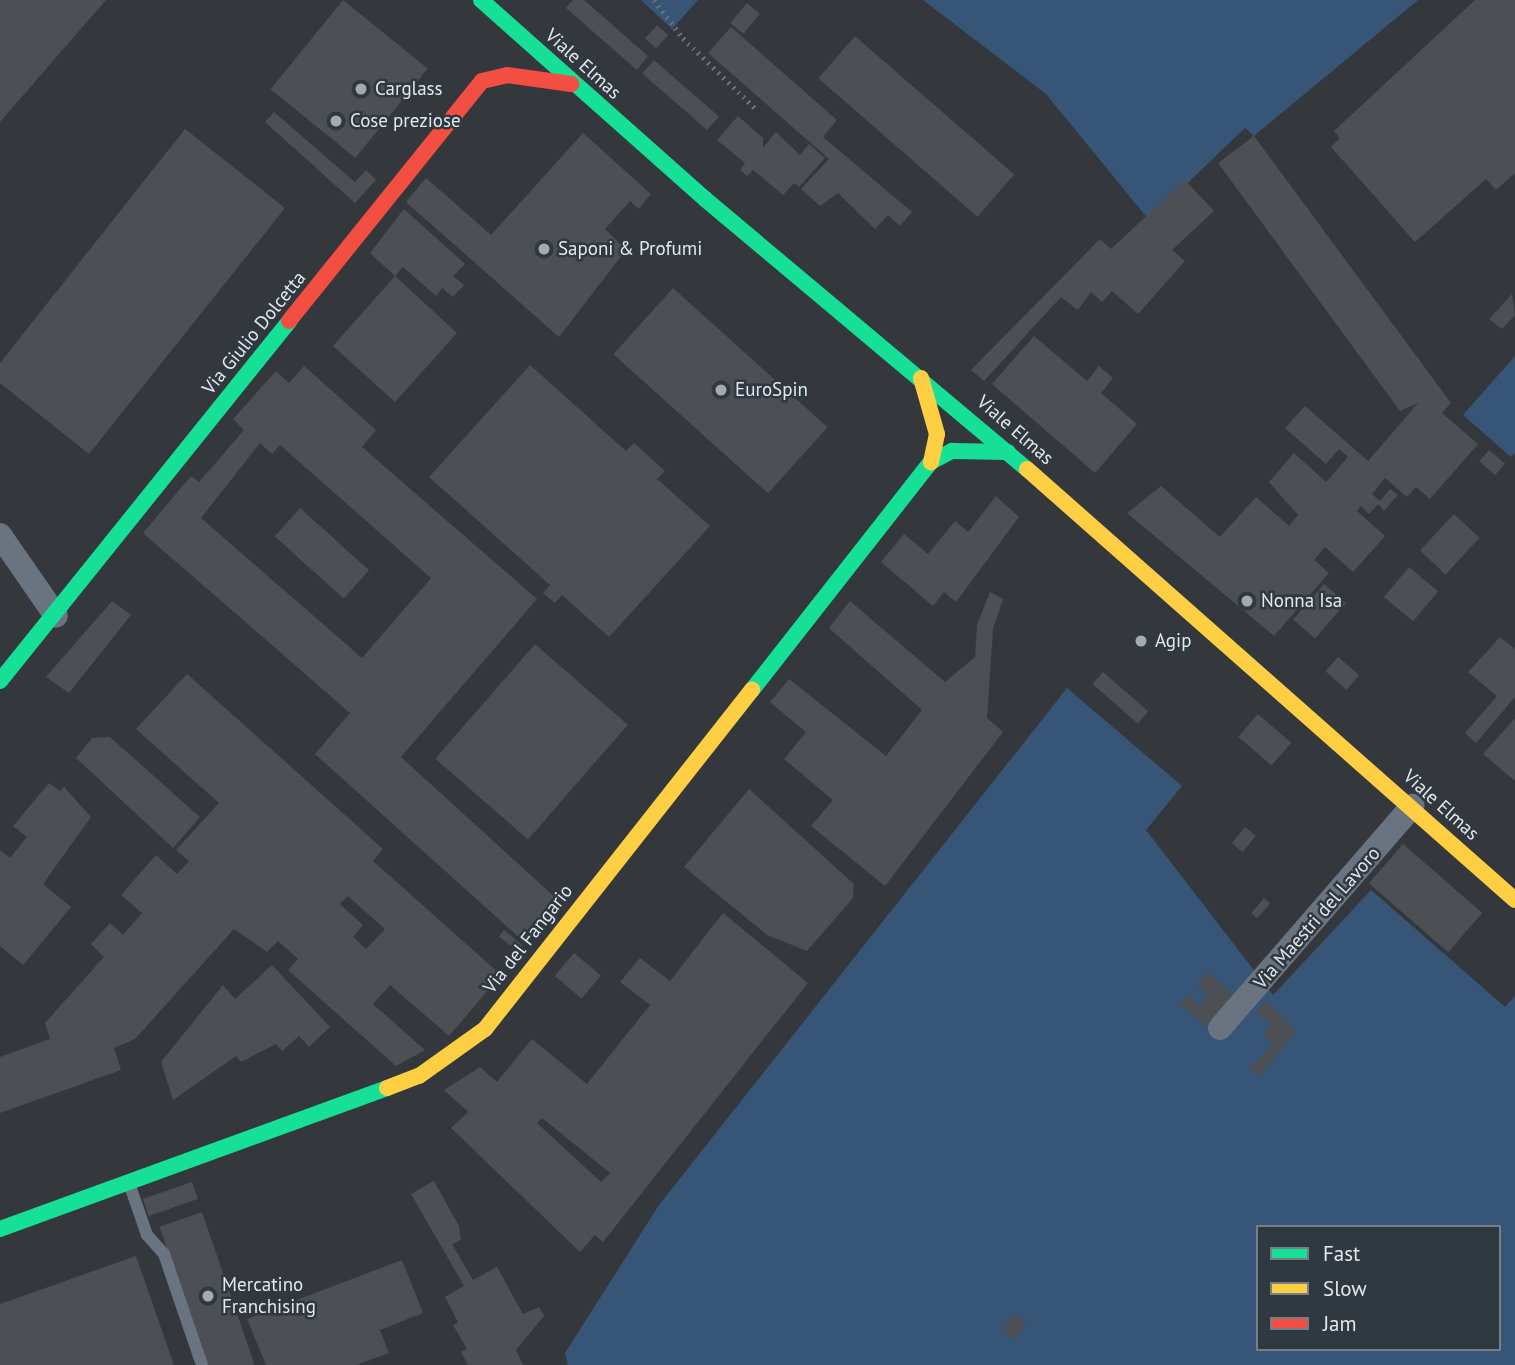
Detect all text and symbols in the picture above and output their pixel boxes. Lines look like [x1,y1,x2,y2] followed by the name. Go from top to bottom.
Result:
[540,24,626,104] street label: Viale Elmas
[375,78,443,100] place label: Carglass
[353,81,369,97] marker: Carglass
[350,110,461,132] place label: Cose preziose
[328,113,344,129] marker: Cose preziose
[558,238,702,260] place label: Saponi & Profumi
[536,241,552,257] marker: Saponi & Profumi
[197,267,311,399] street label: Via Giulio Dolcetta
[735,379,808,401] place label: EuroSpin
[713,382,729,398] marker: EuroSpin
[972,391,1058,469] street label: Viale Elmas
[1261,590,1342,612] place label: Nonna Isa
[1239,593,1255,609] marker: Nonna Isa
[1155,630,1191,652] place label: Agip
[1133,633,1149,649] marker: Agip
[1398,765,1484,845] street label: Viale Elmas
[1249,842,1385,994] street label: Via Maestri del Lavoro
[478,880,578,998] street label: Via del Fangario
[1256,1225,1501,1351] legend
[1323,1240,1360,1267] text: Fast
[222,1274,316,1318] place label: Mercatino Franchising
[1323,1275,1367,1302] text: Slow
[200,1288,216,1304] marker: Mercatino Franchising
[1323,1310,1357,1337] text: Jam

